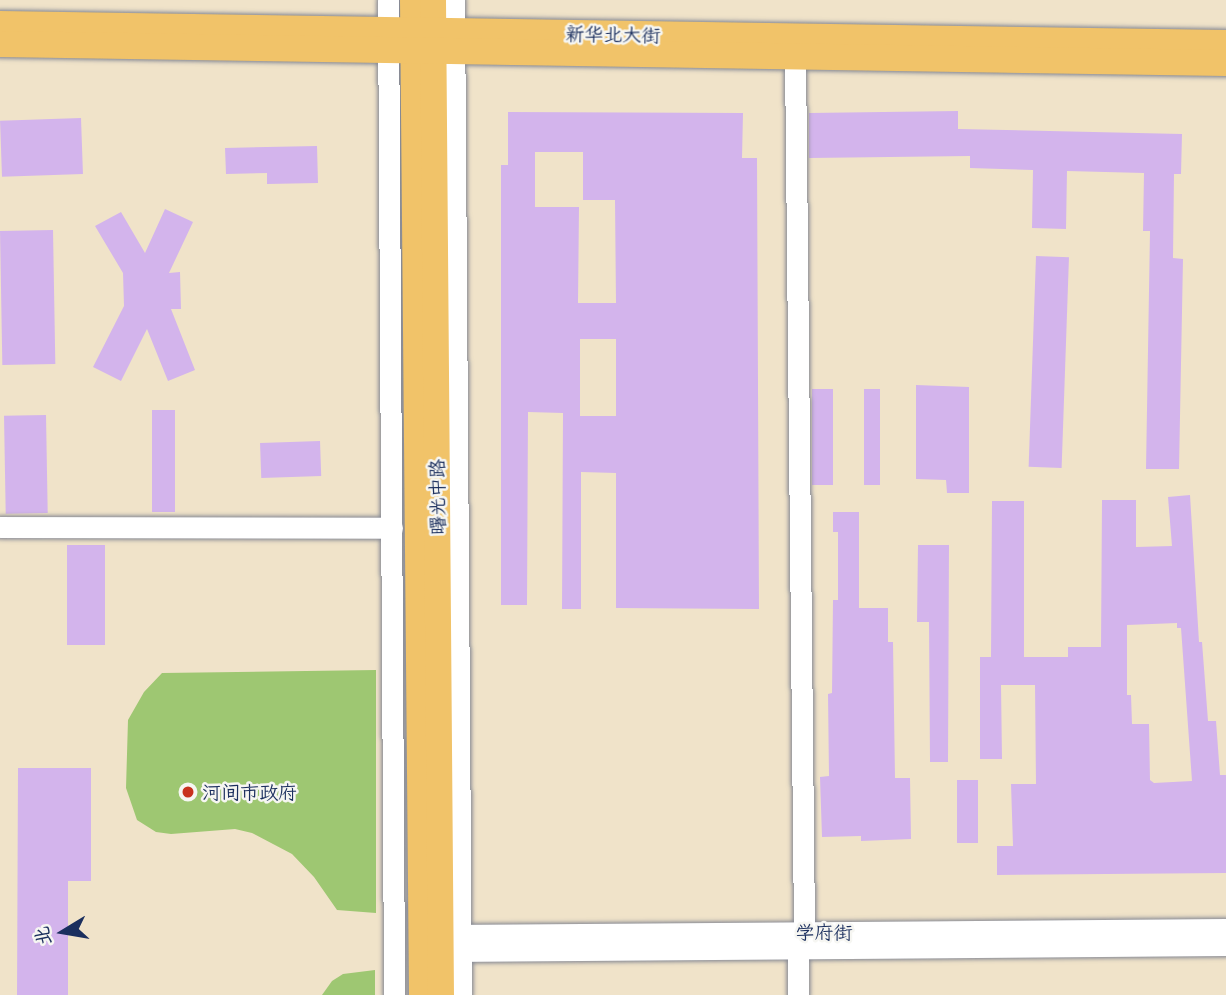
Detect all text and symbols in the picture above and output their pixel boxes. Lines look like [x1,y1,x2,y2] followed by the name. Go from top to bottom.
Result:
[565,22,661,46] street label: 新华北大街
[425,459,449,535] street label: 曙光中路
[202,781,297,803] place label: 河间市政府
[180,784,196,800] marker: 河间市政府
[28,897,98,967] north arrow
[796,921,852,943] street label: 学府街
[28,924,56,948] text: 北

